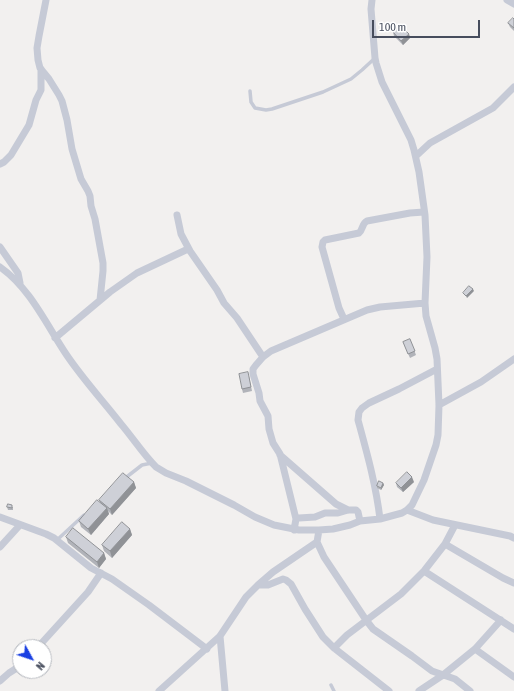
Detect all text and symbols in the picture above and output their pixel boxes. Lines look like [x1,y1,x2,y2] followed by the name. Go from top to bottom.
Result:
[374,12,482,38] scale bar
[379,20,406,34] text: 100 m
[12,639,52,679] north arrow
[34,660,47,672] text: N

